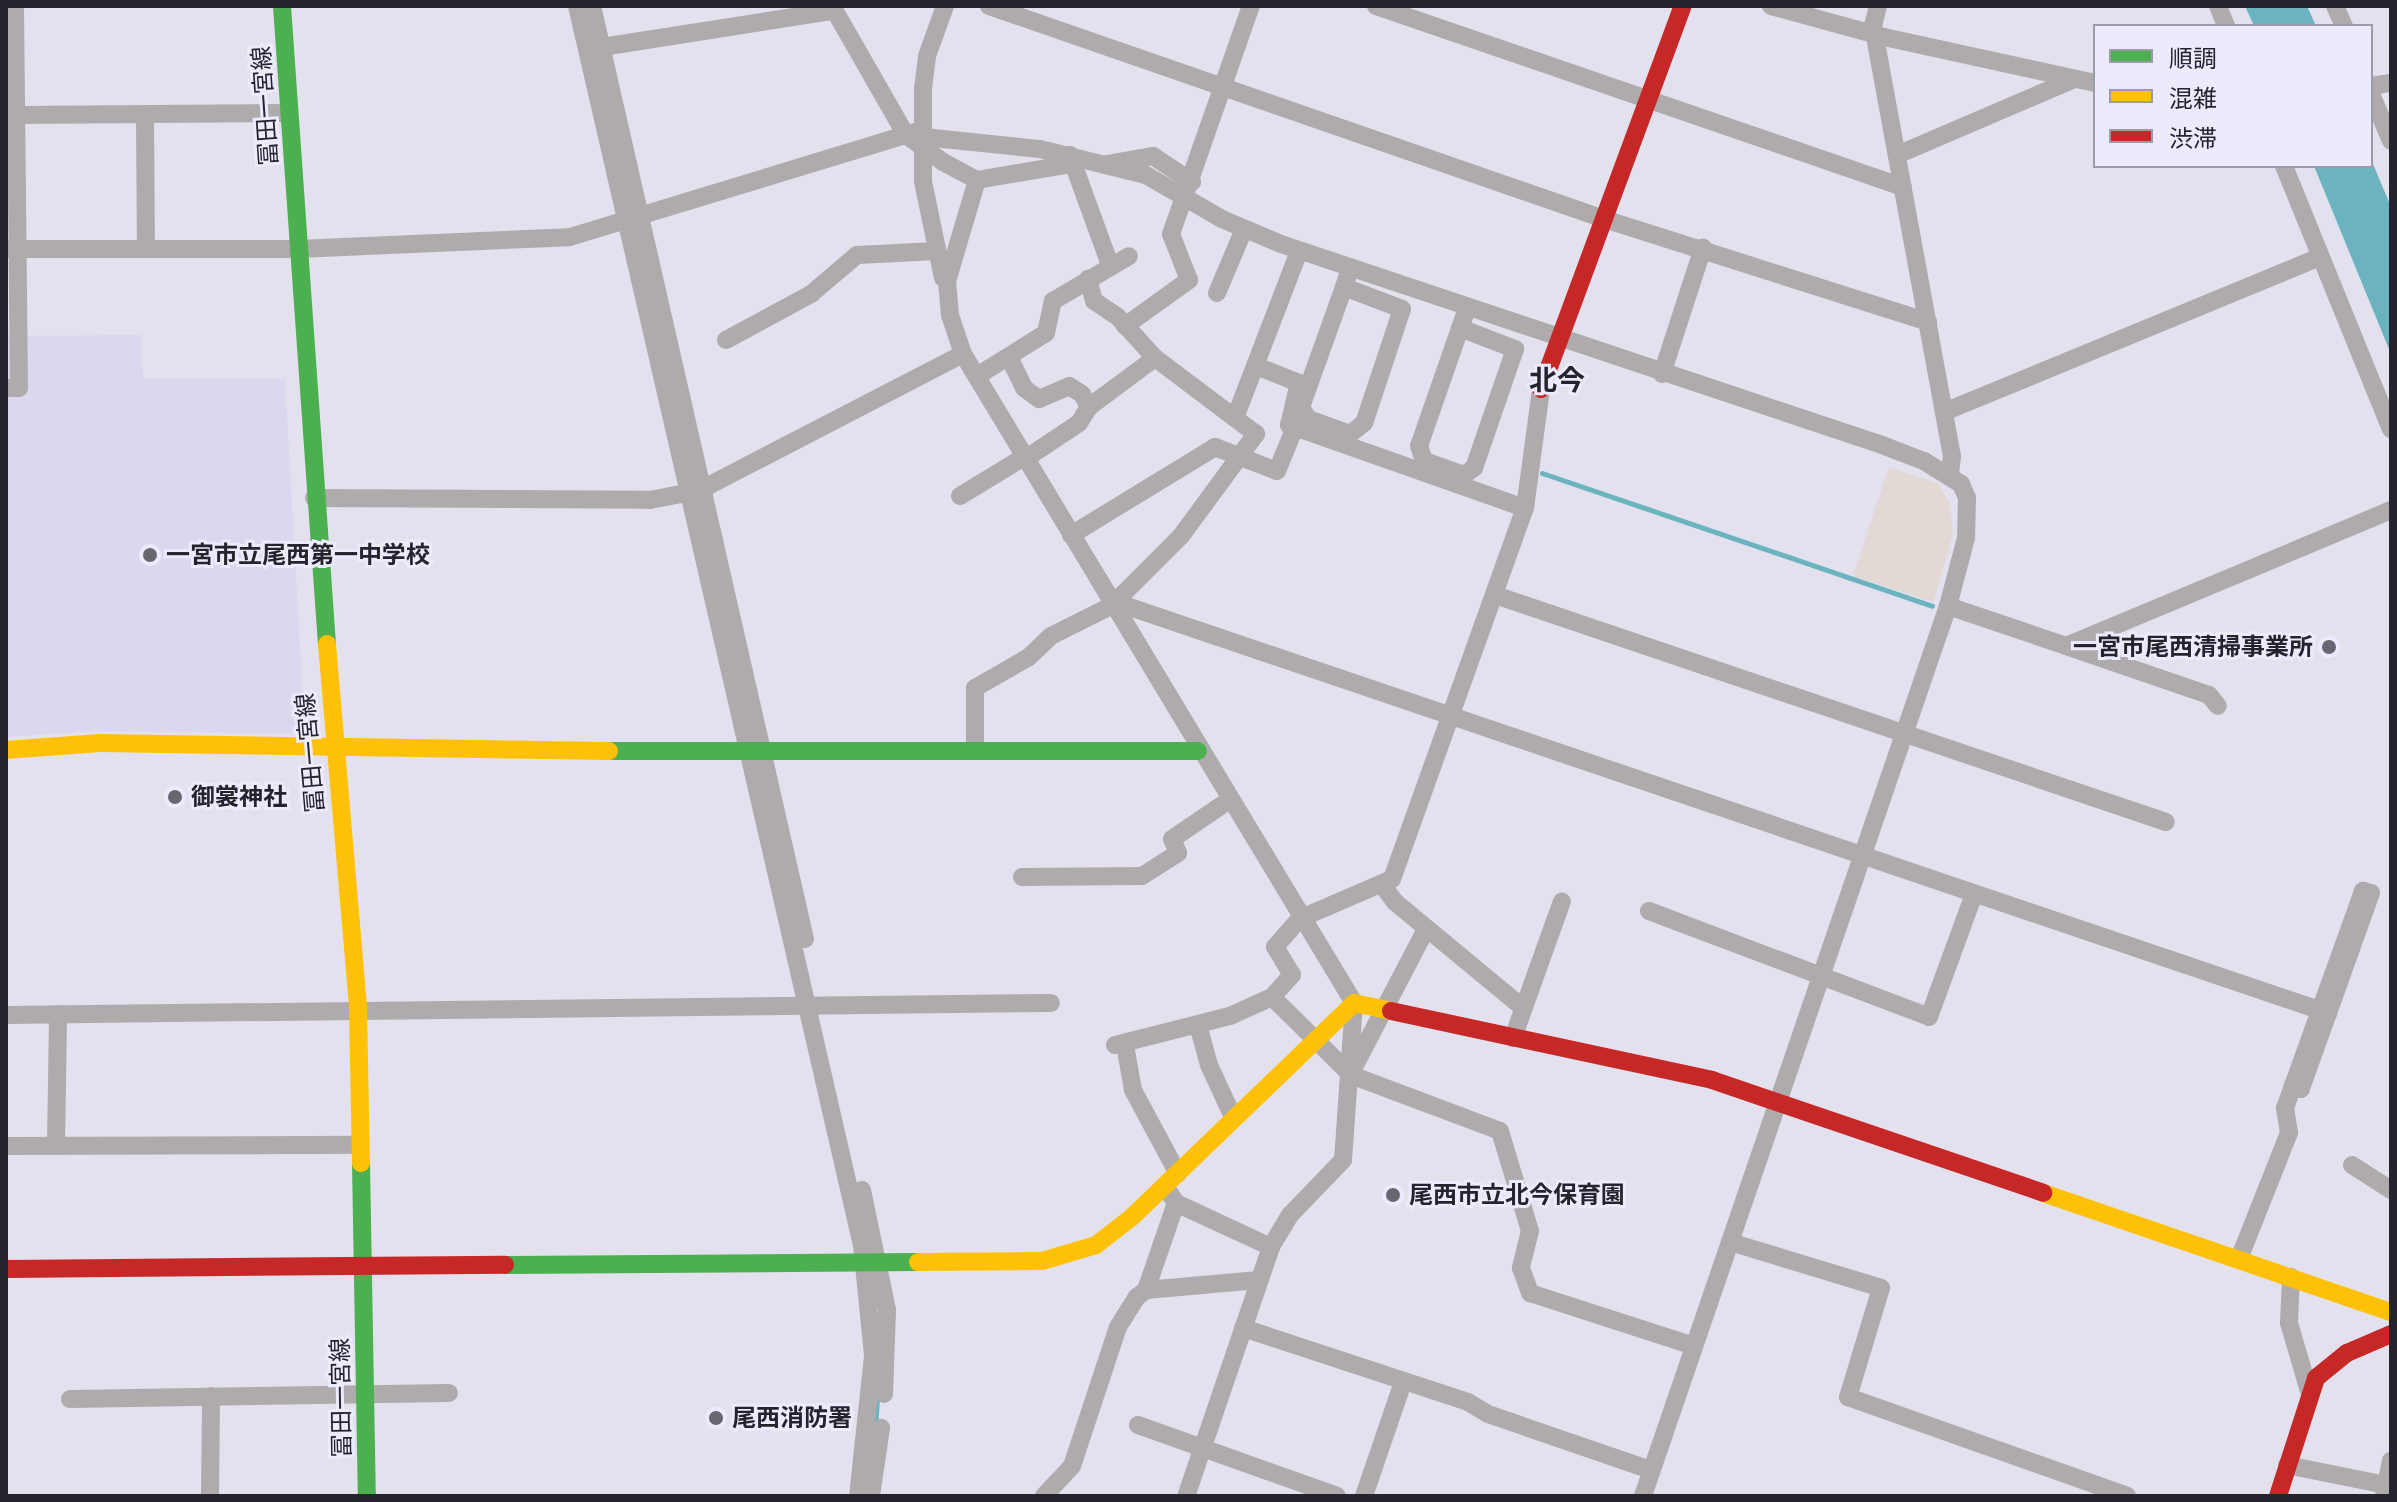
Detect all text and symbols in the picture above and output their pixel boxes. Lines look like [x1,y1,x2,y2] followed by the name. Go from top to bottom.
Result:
[2093,24,2373,168] legend
[2169,43,2217,74] text: 順調
[246,45,284,167] street label: 冨田一宮線
[2169,83,2217,114] text: 混雑
[2169,123,2217,154] text: 渋滞
[1529,363,1585,397] district label: 北今
[166,541,430,569] place label: 一宮市立尾西第一中学校
[141,546,159,564] marker: 一宮市立尾西第一中学校
[2073,633,2313,661] place label: 一宮市尾西清掃事業所
[2320,638,2338,656] marker: 一宮市尾西清掃事業所
[290,692,330,814] street label: 冨田一宮線
[191,783,287,811] place label: 御裳神社
[166,788,184,806] marker: 御裳神社
[1409,1181,1625,1209] place label: 尾西市立北今保育園
[1384,1186,1402,1204] marker: 尾西市立北今保育園
[326,1338,356,1458] street label: 冨田一宮線
[732,1404,852,1432] place label: 尾西消防署
[707,1409,725,1427] marker: 尾西消防署

